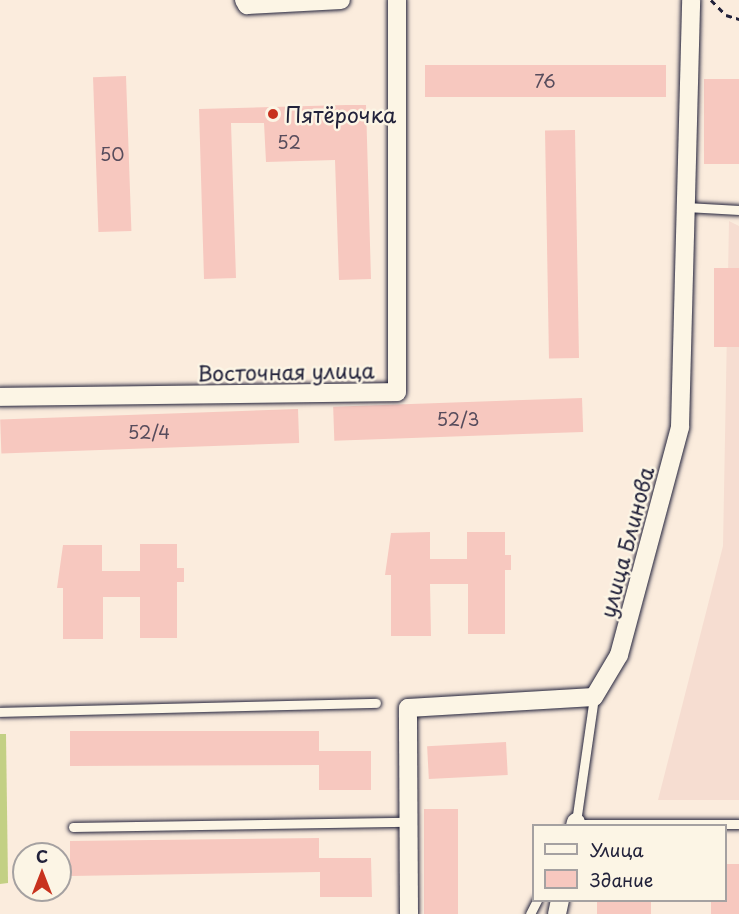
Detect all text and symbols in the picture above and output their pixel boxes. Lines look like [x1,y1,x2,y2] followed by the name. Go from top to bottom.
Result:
[534,70,556,92] house number: 76
[285,101,396,127] place label: Пятёрочка
[266,107,280,121] marker: Пятёрочка
[277,131,301,153] house number: 52
[100,143,124,165] house number: 50
[197,357,375,385] street label: Восточная улица
[436,408,480,430] house number: 52/3
[128,421,170,443] house number: 52/4
[594,463,658,621] street label: улица Блинова
[532,824,727,902] legend
[590,836,644,863] text: Улица
[12,842,72,902] north arrow
[36,844,48,868] text: С
[590,866,653,893] text: Здание

